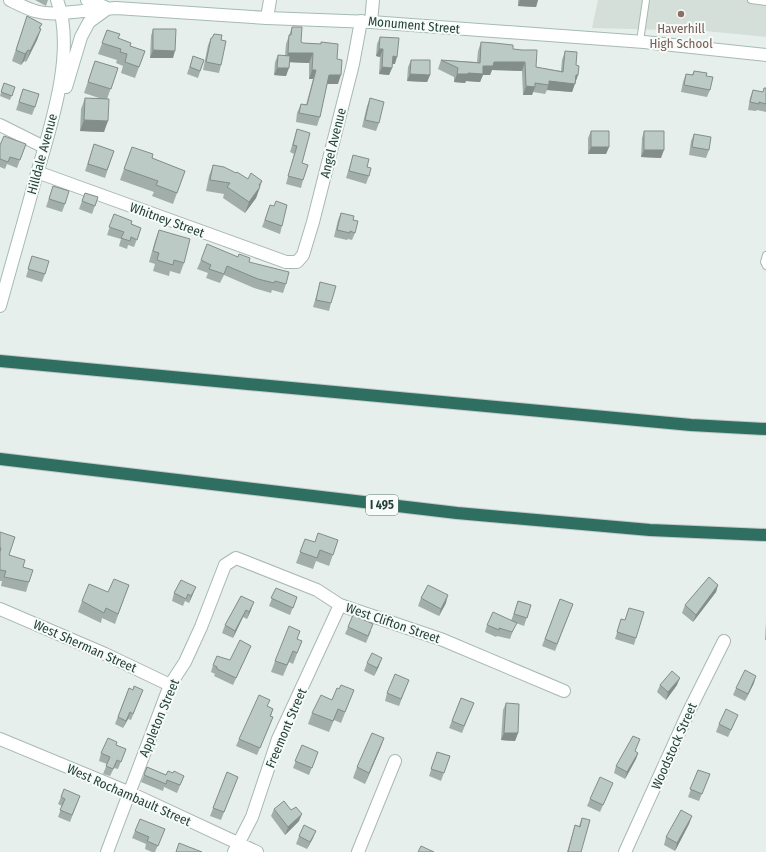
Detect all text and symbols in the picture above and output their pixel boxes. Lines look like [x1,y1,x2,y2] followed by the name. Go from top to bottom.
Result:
[676,9,686,19] marker: Haverhill High School
[367,14,461,37] street label: Monument Street
[649,21,713,51] place label: Haverhill High School
[317,106,349,180] street label: Angel Avenue
[24,112,60,196] street label: Hilldale Avenue
[128,200,207,241] street label: Whitney Street
[366,495,398,515] road number: I 495
[344,600,443,646] street label: West Clifton Street
[31,616,140,676] street label: West Sherman Street
[136,676,182,759] street label: Appleton Street
[262,685,310,770] street label: Freemont Street
[648,700,700,792] street label: Woodstock Street
[65,761,194,829] street label: West Rochambault Street

